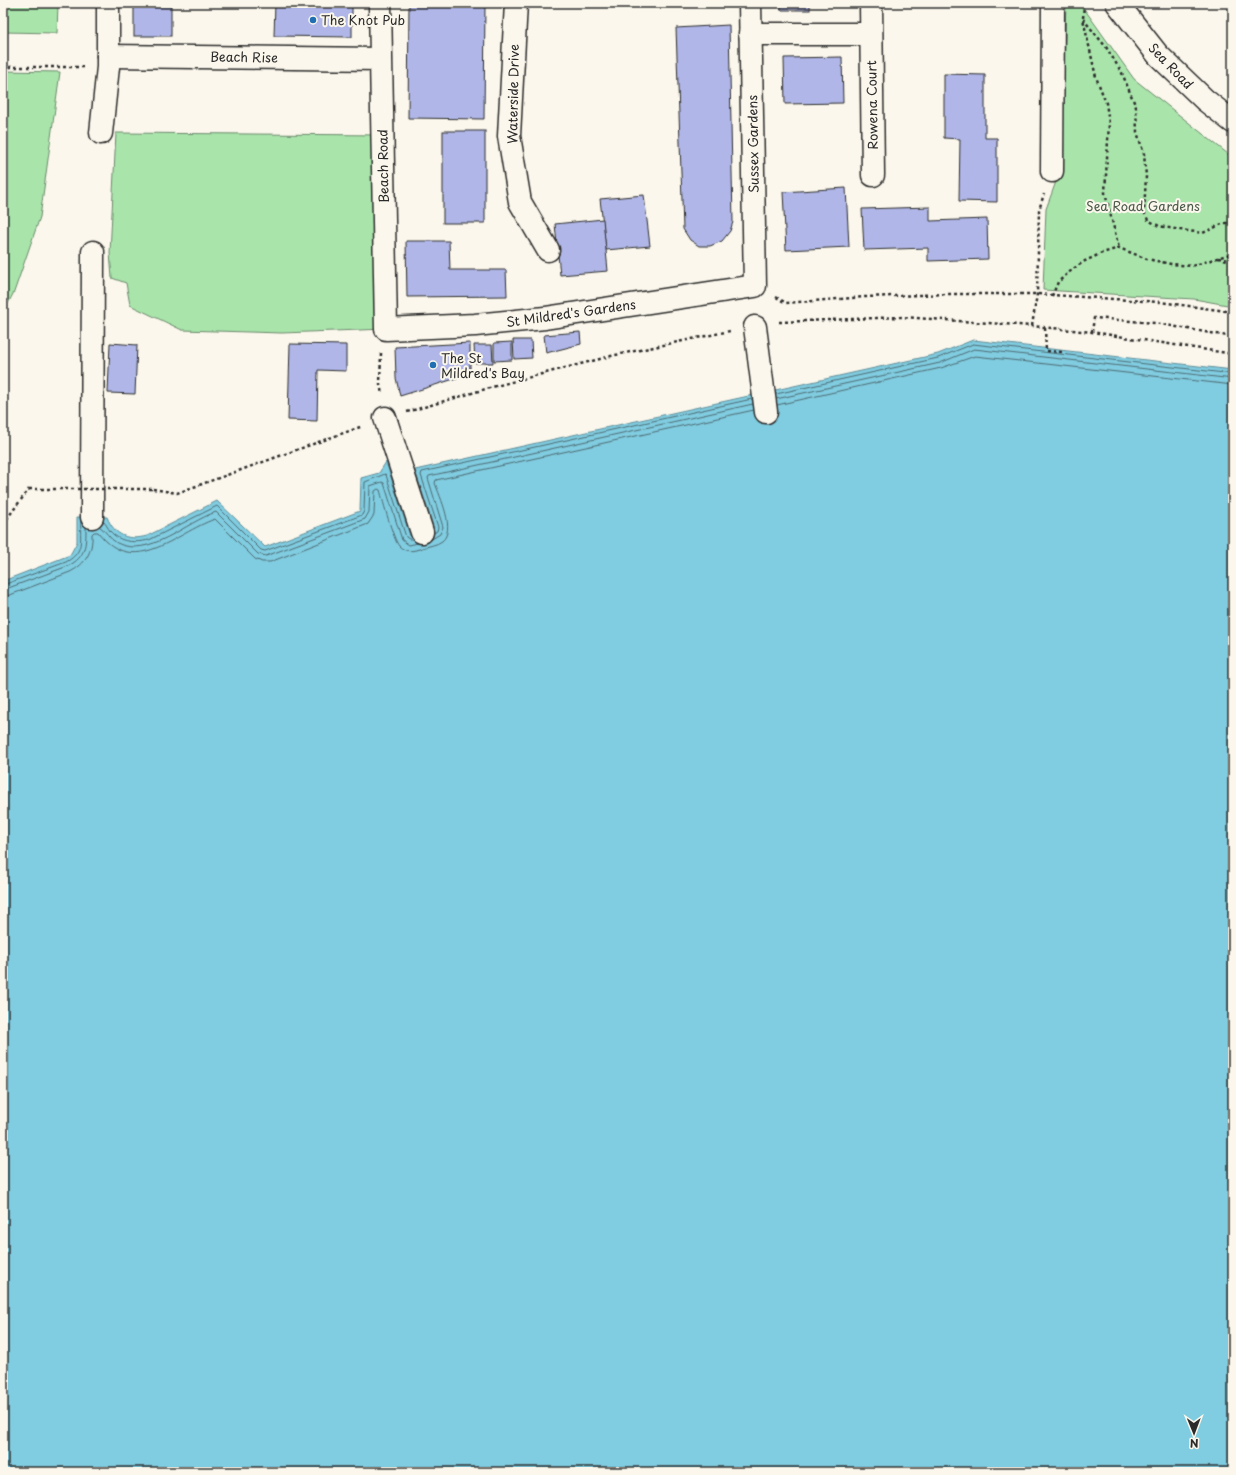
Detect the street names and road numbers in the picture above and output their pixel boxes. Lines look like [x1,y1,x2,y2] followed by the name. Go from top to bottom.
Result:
[1145,38,1198,93] street label: Sea Road
[502,44,523,144] street label: Waterside Drive
[210,46,278,67] street label: Beach Rise
[861,60,882,150] street label: Rowena Court
[742,95,763,193] street label: Sussex Gardens
[372,129,393,203] street label: Beach Road
[505,294,637,331] street label: St Mildred's Gardens

